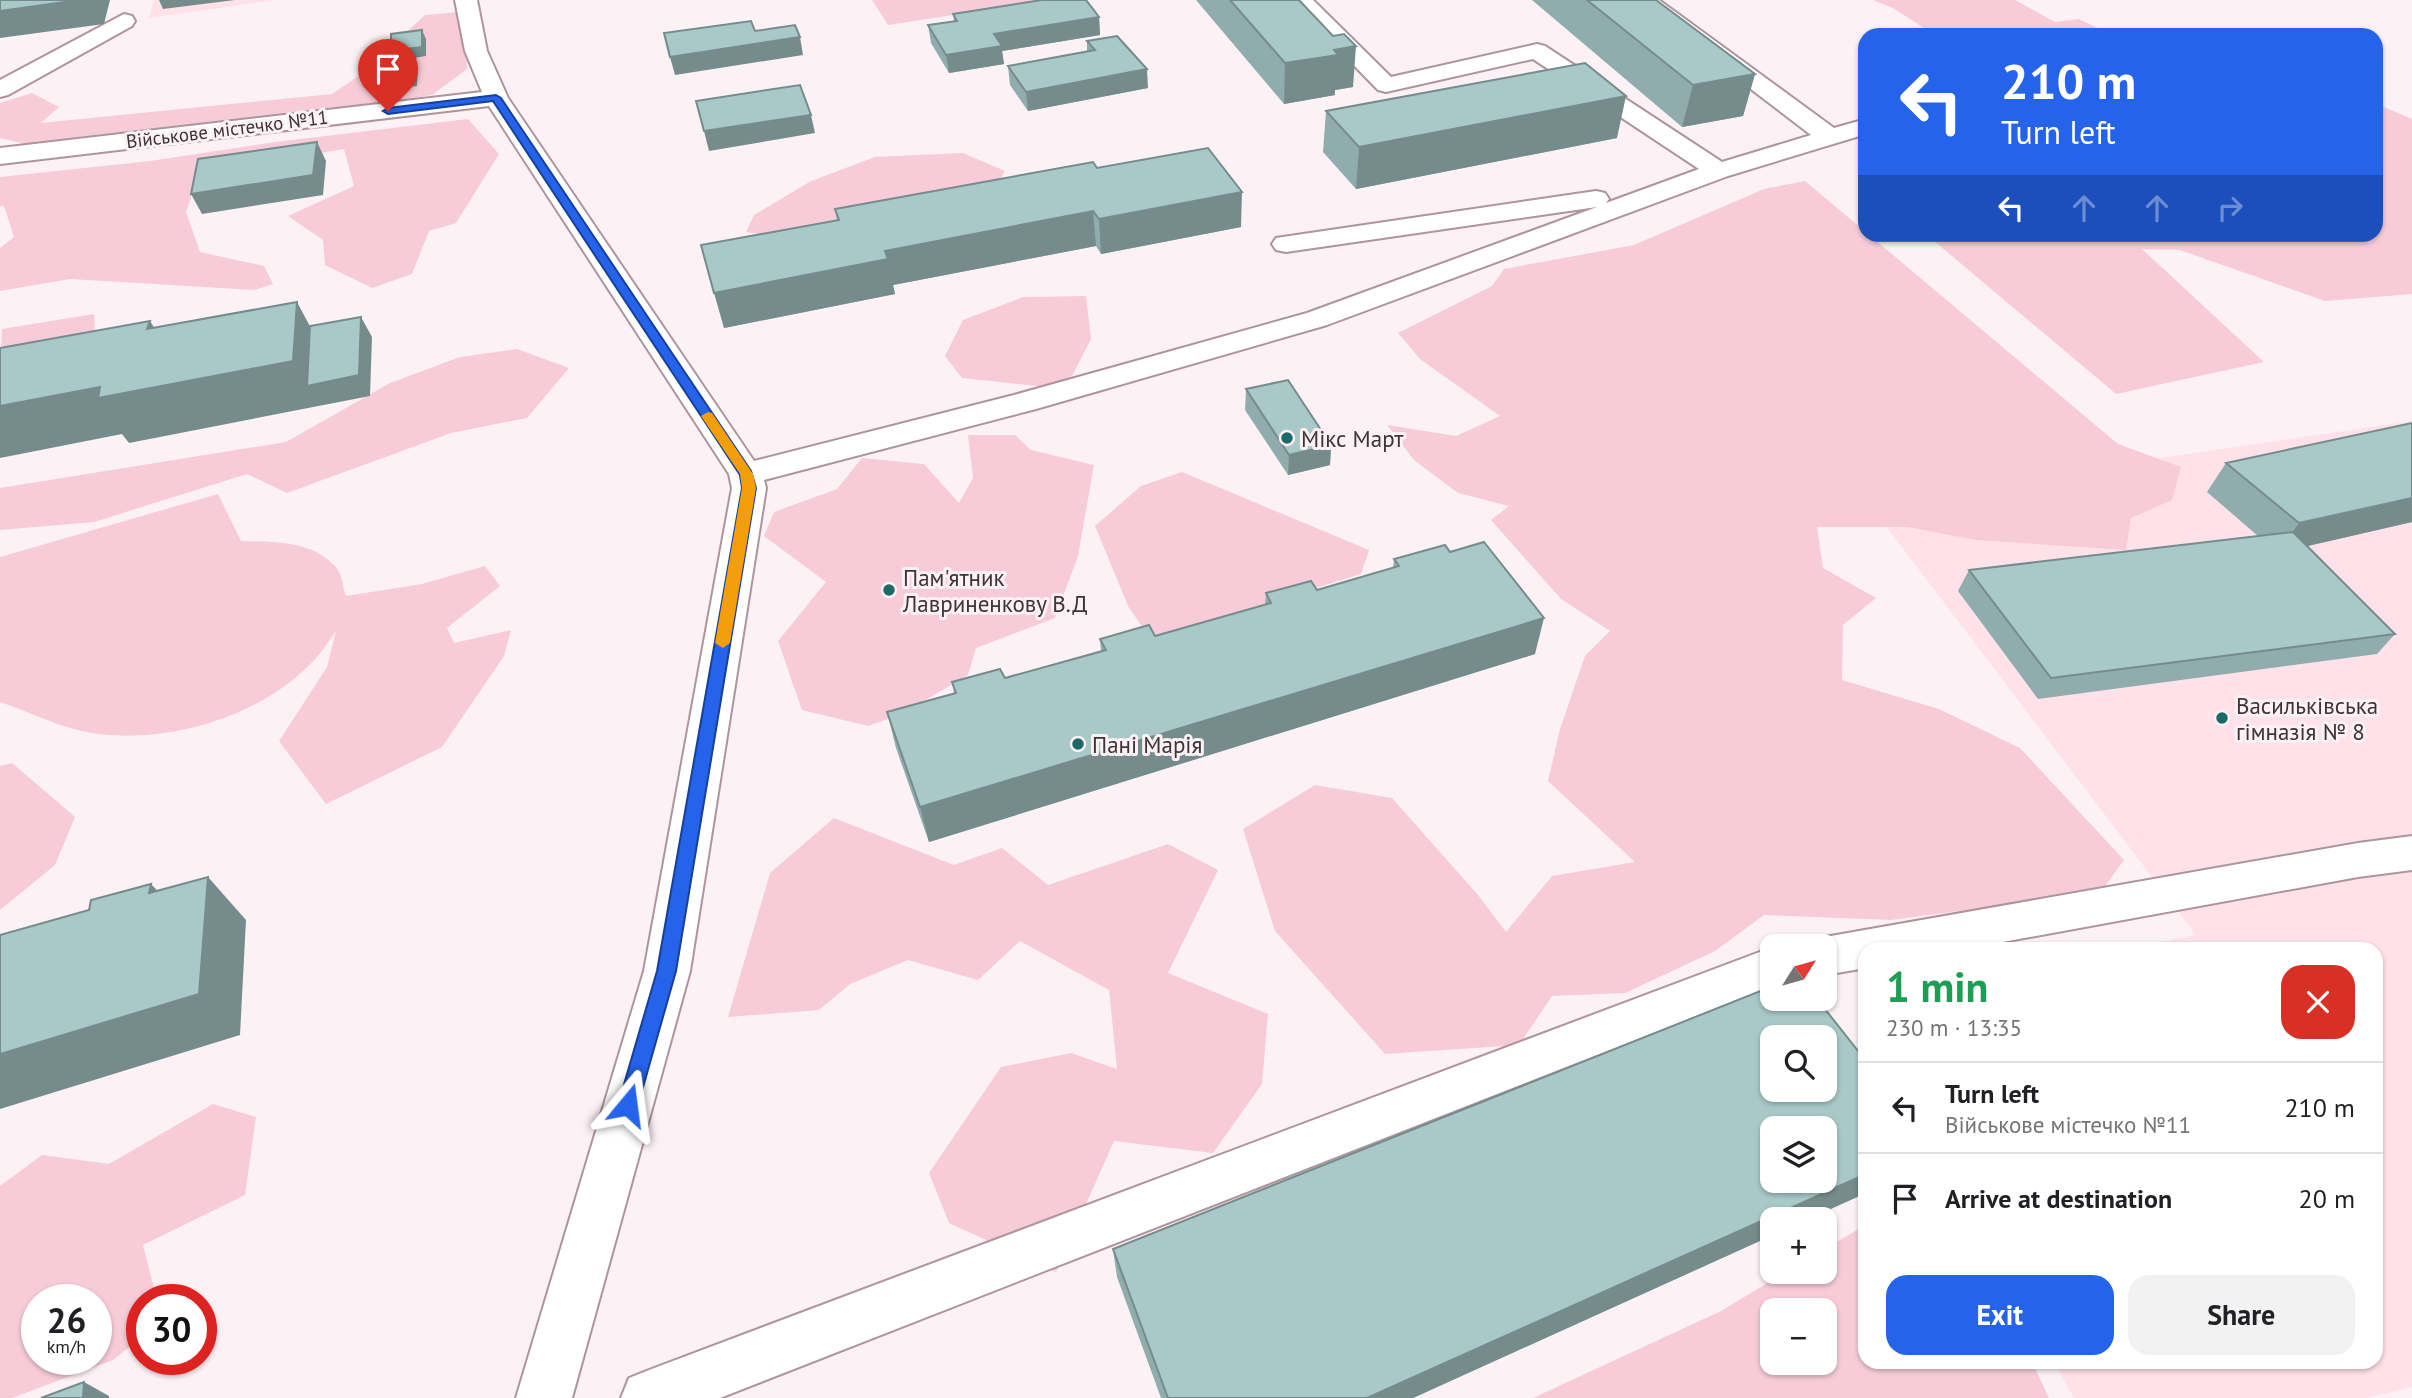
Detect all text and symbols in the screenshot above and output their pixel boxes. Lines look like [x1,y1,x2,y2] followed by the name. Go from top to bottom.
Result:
[358,39,418,111] pin
[2001,49,2136,113] text: 210 m
[369,50,407,88] icon: arrive
[1886,56,1977,147] icon: left
[125,105,329,153] street label: Військове містечко №11
[2001,111,2116,153] text: Turn left
[1992,189,2030,227] icon: left
[2065,189,2103,227] icon: ahead
[2138,189,2176,227] icon: ahead
[2211,189,2249,227] icon: right
[1301,424,1404,453] place label: Мікс Март
[1279,430,1295,446] marker: Мікс Март
[902,563,1088,618] place label: Пам'ятник Лавриненкову В.Д
[881,582,897,598] marker: Пам'ятник Лавриненкову В.Д
[2236,691,2378,746] place label: Васильківська гімназія № 8
[2214,710,2230,726] marker: Васильківська гімназія № 8
[1092,730,1202,759] place label: Панi Марiя
[1070,736,1086,752] marker: Панi Марiя
[1760,934,1838,1012] north arrow
[1760,934,1837,1375] map controls
[1886,959,1988,1014] text: 1 min
[2281,965,2355,1039] button: close
[1886,1013,2022,1042] text: 230 m · 13:35
[1760,1025,1837,1102] button: search
[591,1068,665,1142] position arrow
[1945,1077,2039,1110] text: Turn left
[1886,1089,1924,1127] icon: left
[2284,1091,2355,1124] text: 210 m
[1945,1110,2191,1139] text: Військове містечко №11
[1760,1116,1837,1193] button: layers
[1886,1180,1924,1218] icon: arrive
[1945,1182,2172,1215] text: Arrive at destination
[2299,1182,2355,1215] text: 20 m
[1760,1207,1837,1284] button: +
[1886,1275,2114,1355] button: Exit
[2128,1275,2355,1355] button: Share
[126,1284,217,1375] speed limit sign: 30
[47,1297,86,1343] text: 26
[1760,1298,1837,1375] button: −
[47,1335,86,1358] text: km/h

